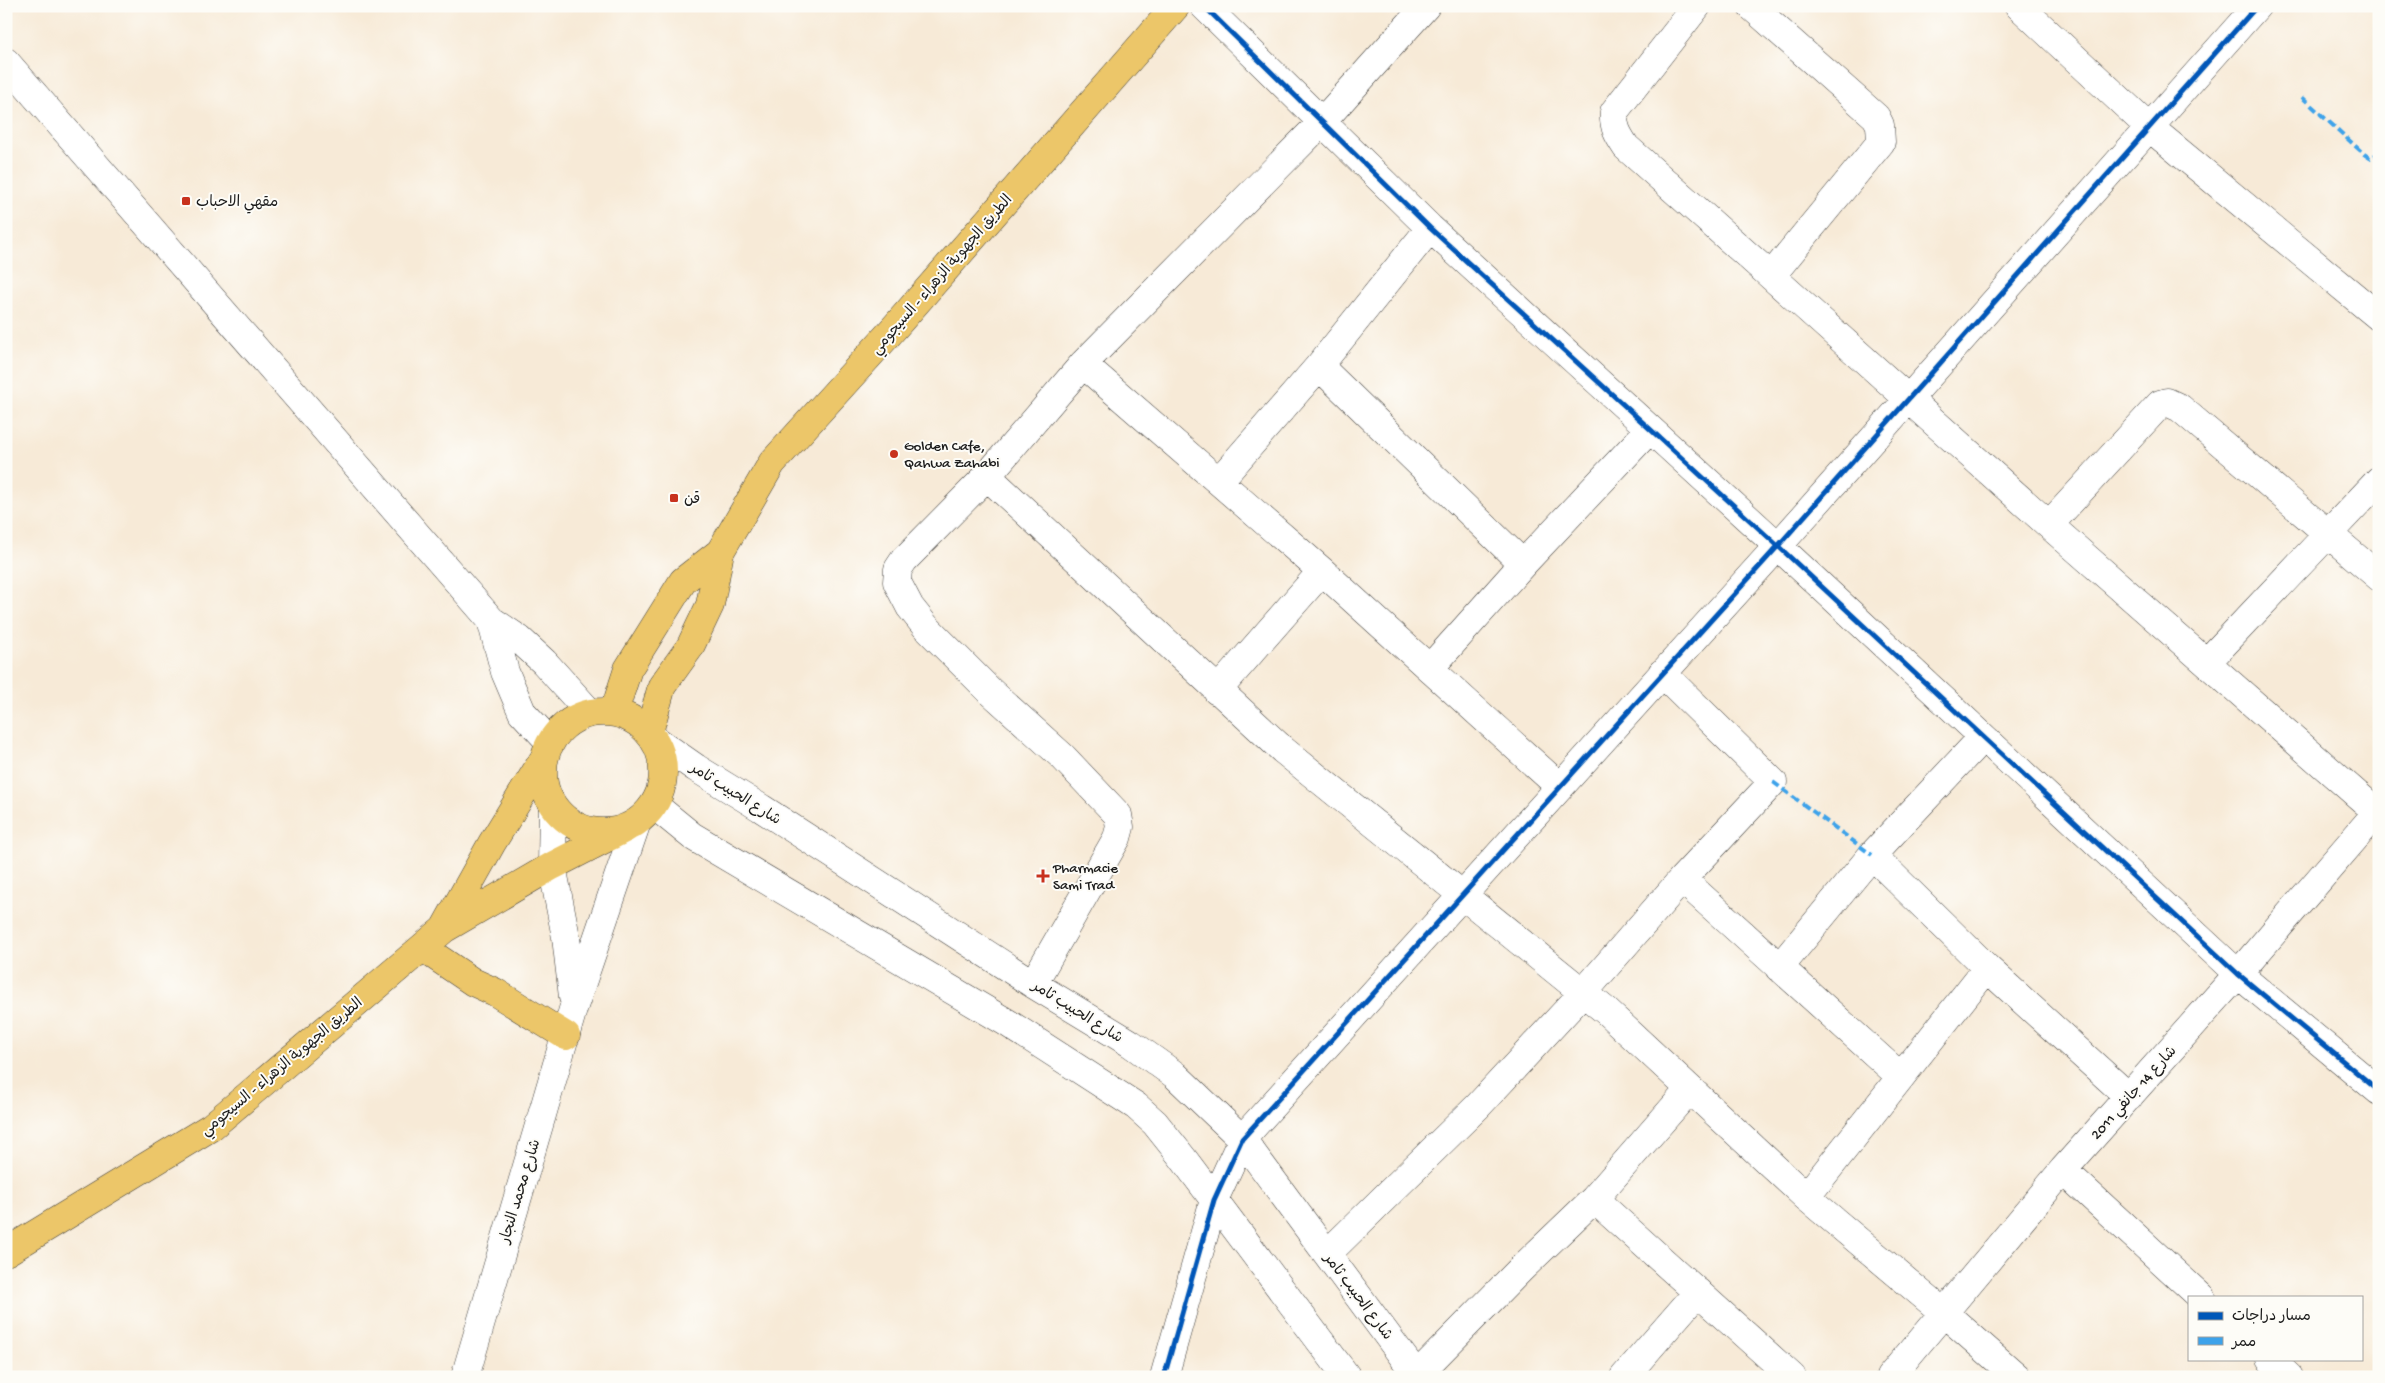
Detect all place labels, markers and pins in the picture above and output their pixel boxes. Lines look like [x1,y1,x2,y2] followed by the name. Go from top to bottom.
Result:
[196,194,278,214] place label: مقهي الاحباب
[180,195,192,207] marker: مقهي الاحباب
[904,438,1000,473] place label: Golden Cafe, Qahwa Zahabi
[888,448,900,460] marker: Golden Cafe, Qahwa Zahabi
[684,491,700,509] place label: قن
[668,492,680,504] marker: قن
[1052,860,1118,895] place label: Pharmacie Sami Trad
[1037,870,1049,882] marker: Pharmacie Sami Trad

